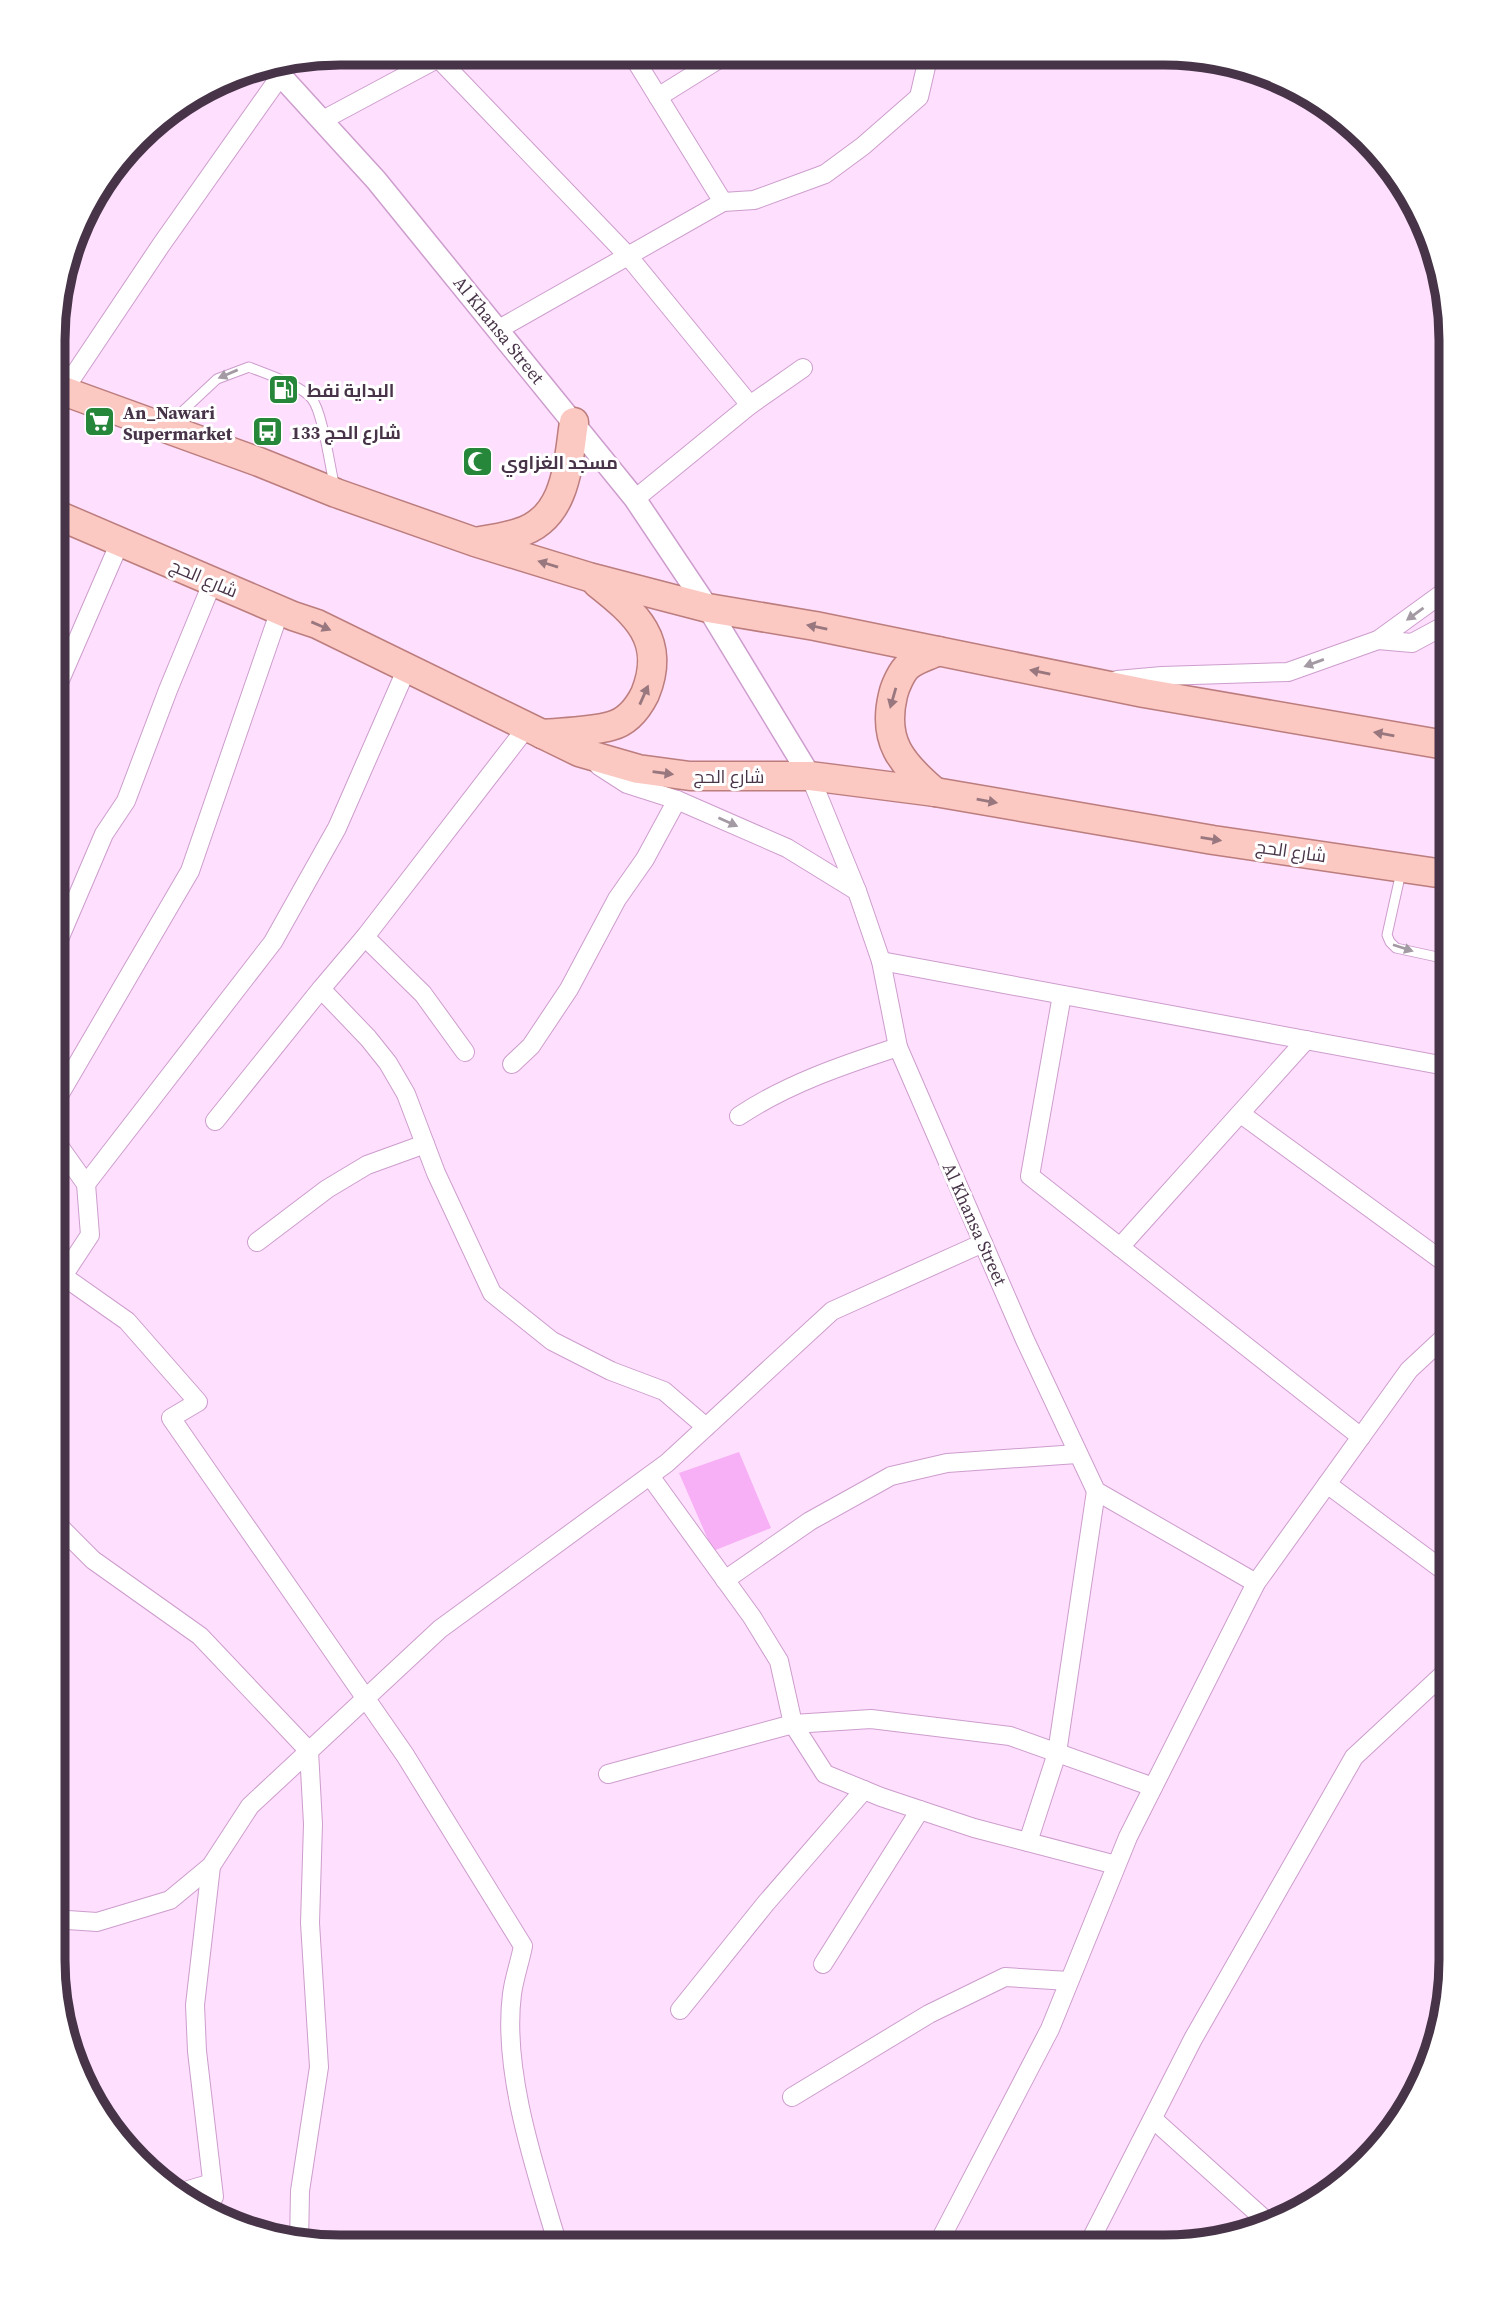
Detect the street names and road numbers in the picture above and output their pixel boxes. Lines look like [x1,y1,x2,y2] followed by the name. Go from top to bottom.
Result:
[448,271,550,389] street label: Al Khansa Street
[166,553,242,603] street label: شارع الحج
[693,764,765,789] street label: شارع الحج
[1254,834,1328,868] street label: شارع الحج
[937,1159,1013,1290] street label: Al Khansa Street

